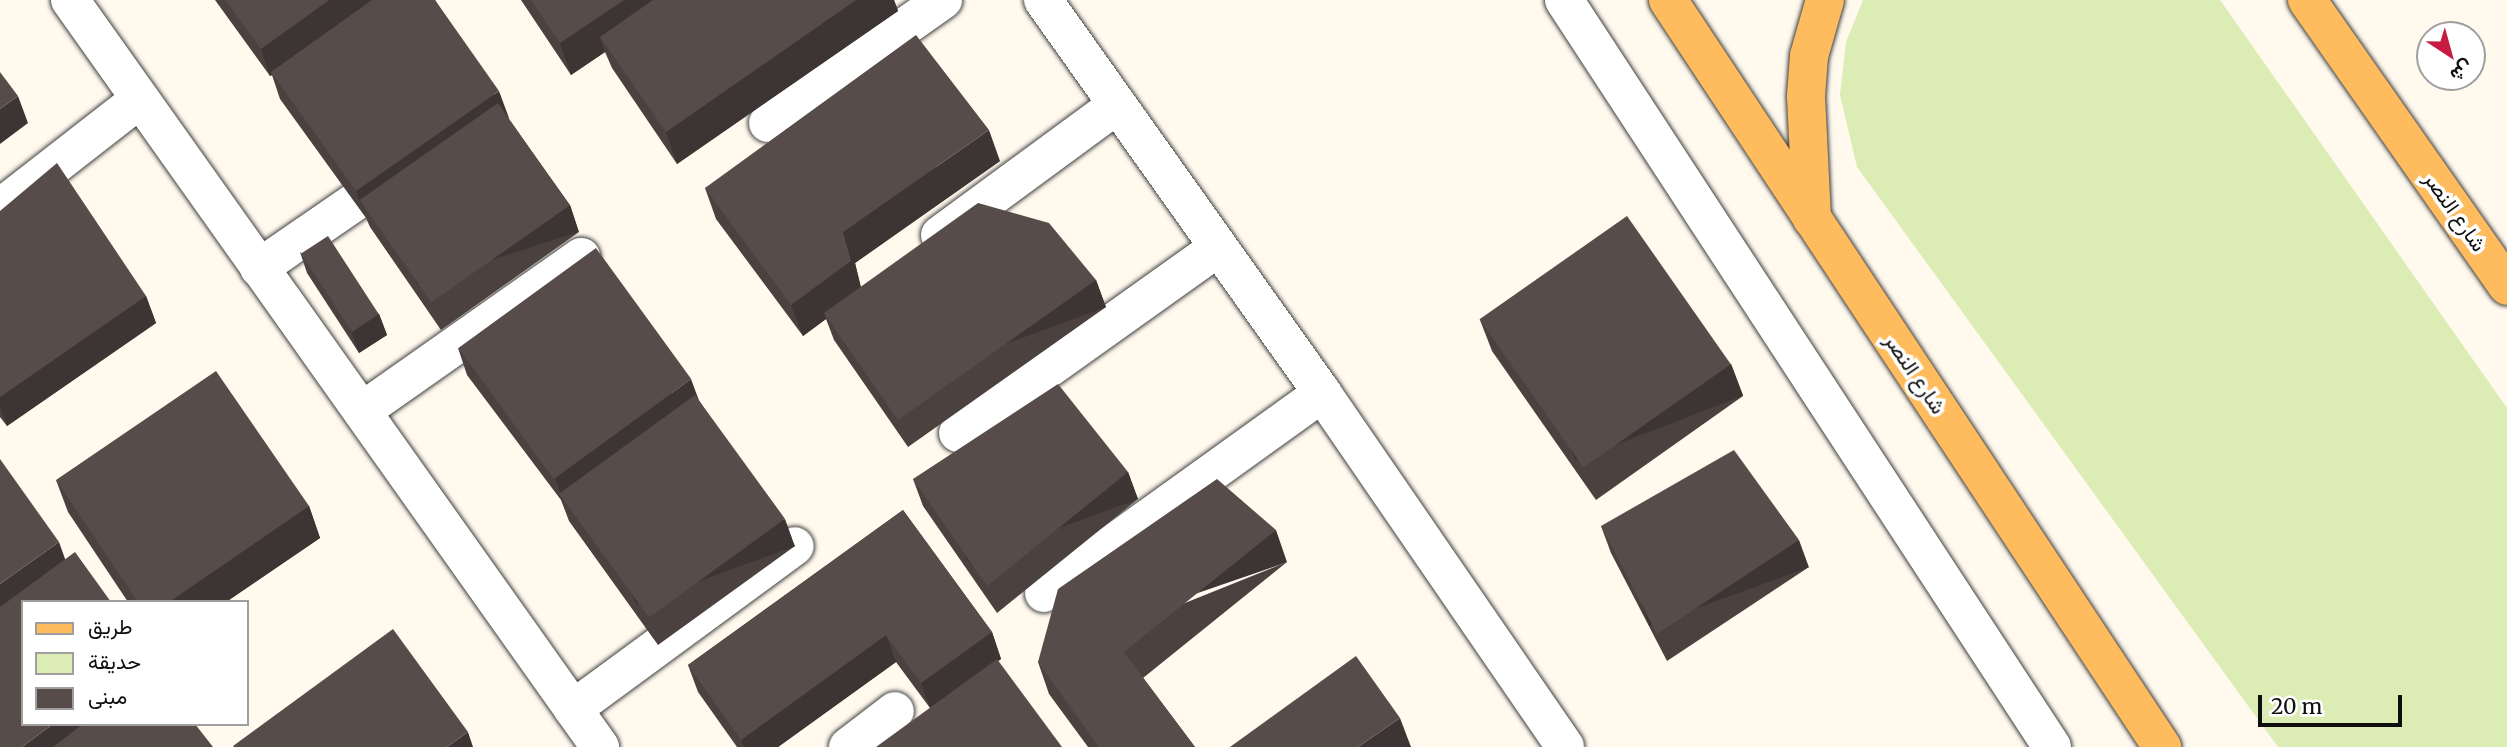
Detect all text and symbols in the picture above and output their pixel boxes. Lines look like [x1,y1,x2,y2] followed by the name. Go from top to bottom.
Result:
[2416,21,2486,91] north arrow
[2446,55,2478,88] text: ش
[2418,167,2492,257] street label: شارع النصر
[1879,329,1951,419] street label: شارع النصر
[21,600,248,726] legend
[88,613,133,640] text: طريق
[88,648,141,675] text: حديقة
[2262,680,2406,724] scale bar
[88,683,127,710] text: مبنى
[2271,693,2322,720] text: 20 m

